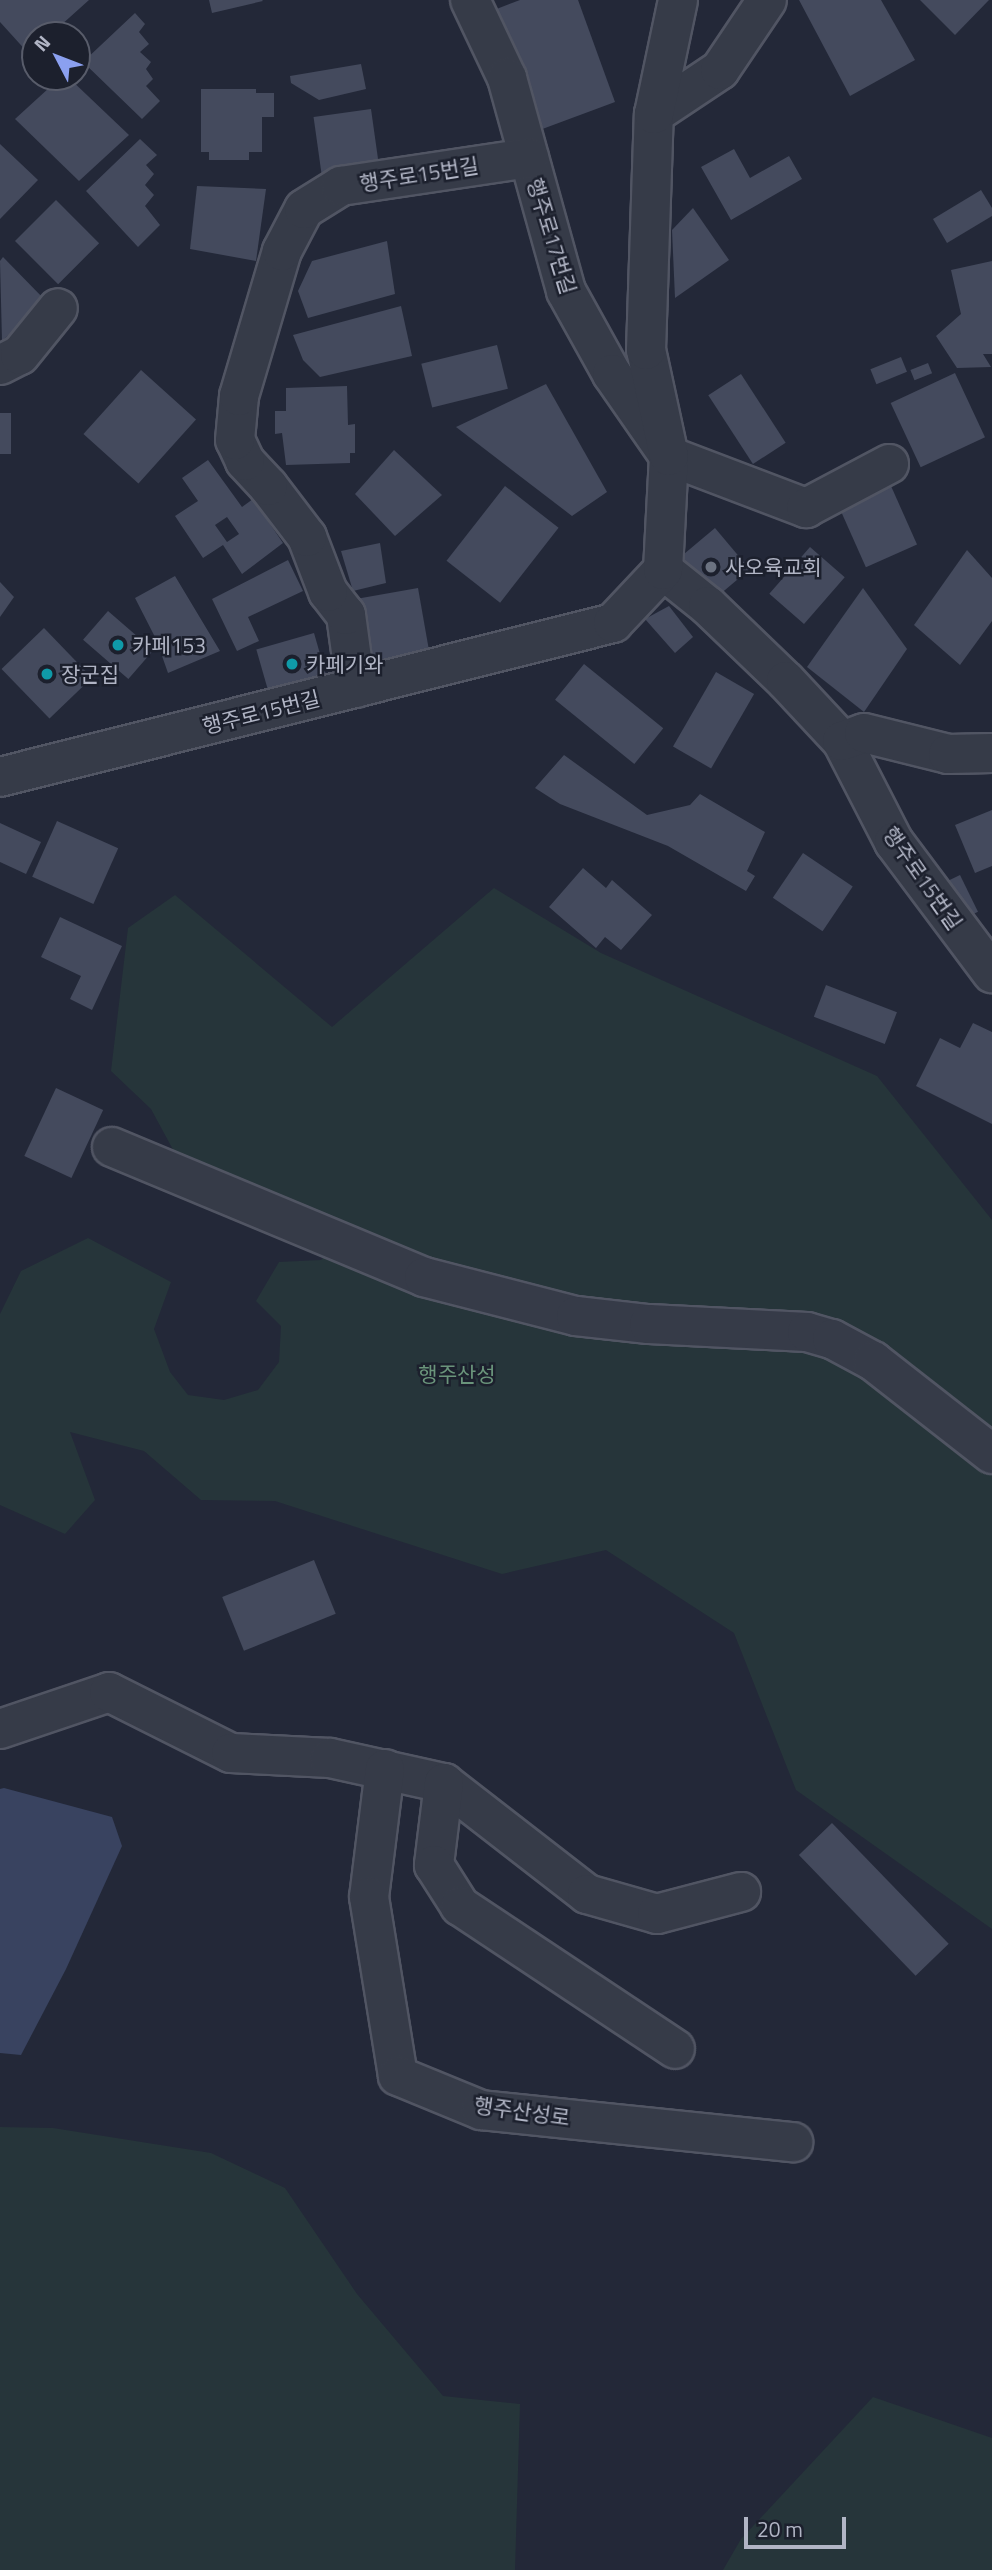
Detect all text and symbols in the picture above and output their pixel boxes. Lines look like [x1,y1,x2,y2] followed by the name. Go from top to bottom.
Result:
[21,21,91,91] north arrow
[26,28,57,58] text: N
[358,152,480,196] street label: 행주로15번길
[522,175,582,297] street label: 행주로17번길
[725,554,822,580] place label: 사오육교회
[703,559,719,575] marker: 사오육교회
[132,632,206,658] place label: 카페153
[110,637,126,653] marker: 카페153
[306,651,383,677] place label: 카페기와
[284,656,300,672] marker: 카페기와
[61,661,119,687] place label: 장군집
[39,666,55,682] marker: 장군집
[200,685,322,739] street label: 행주로15번길
[878,822,968,934] street label: 행주로15번길
[418,1361,496,1387] park label: 행주산성
[472,2092,572,2130] street label: 행주산성로
[747,2504,848,2548] scale bar
[757,2513,803,2545] text: 20 m

